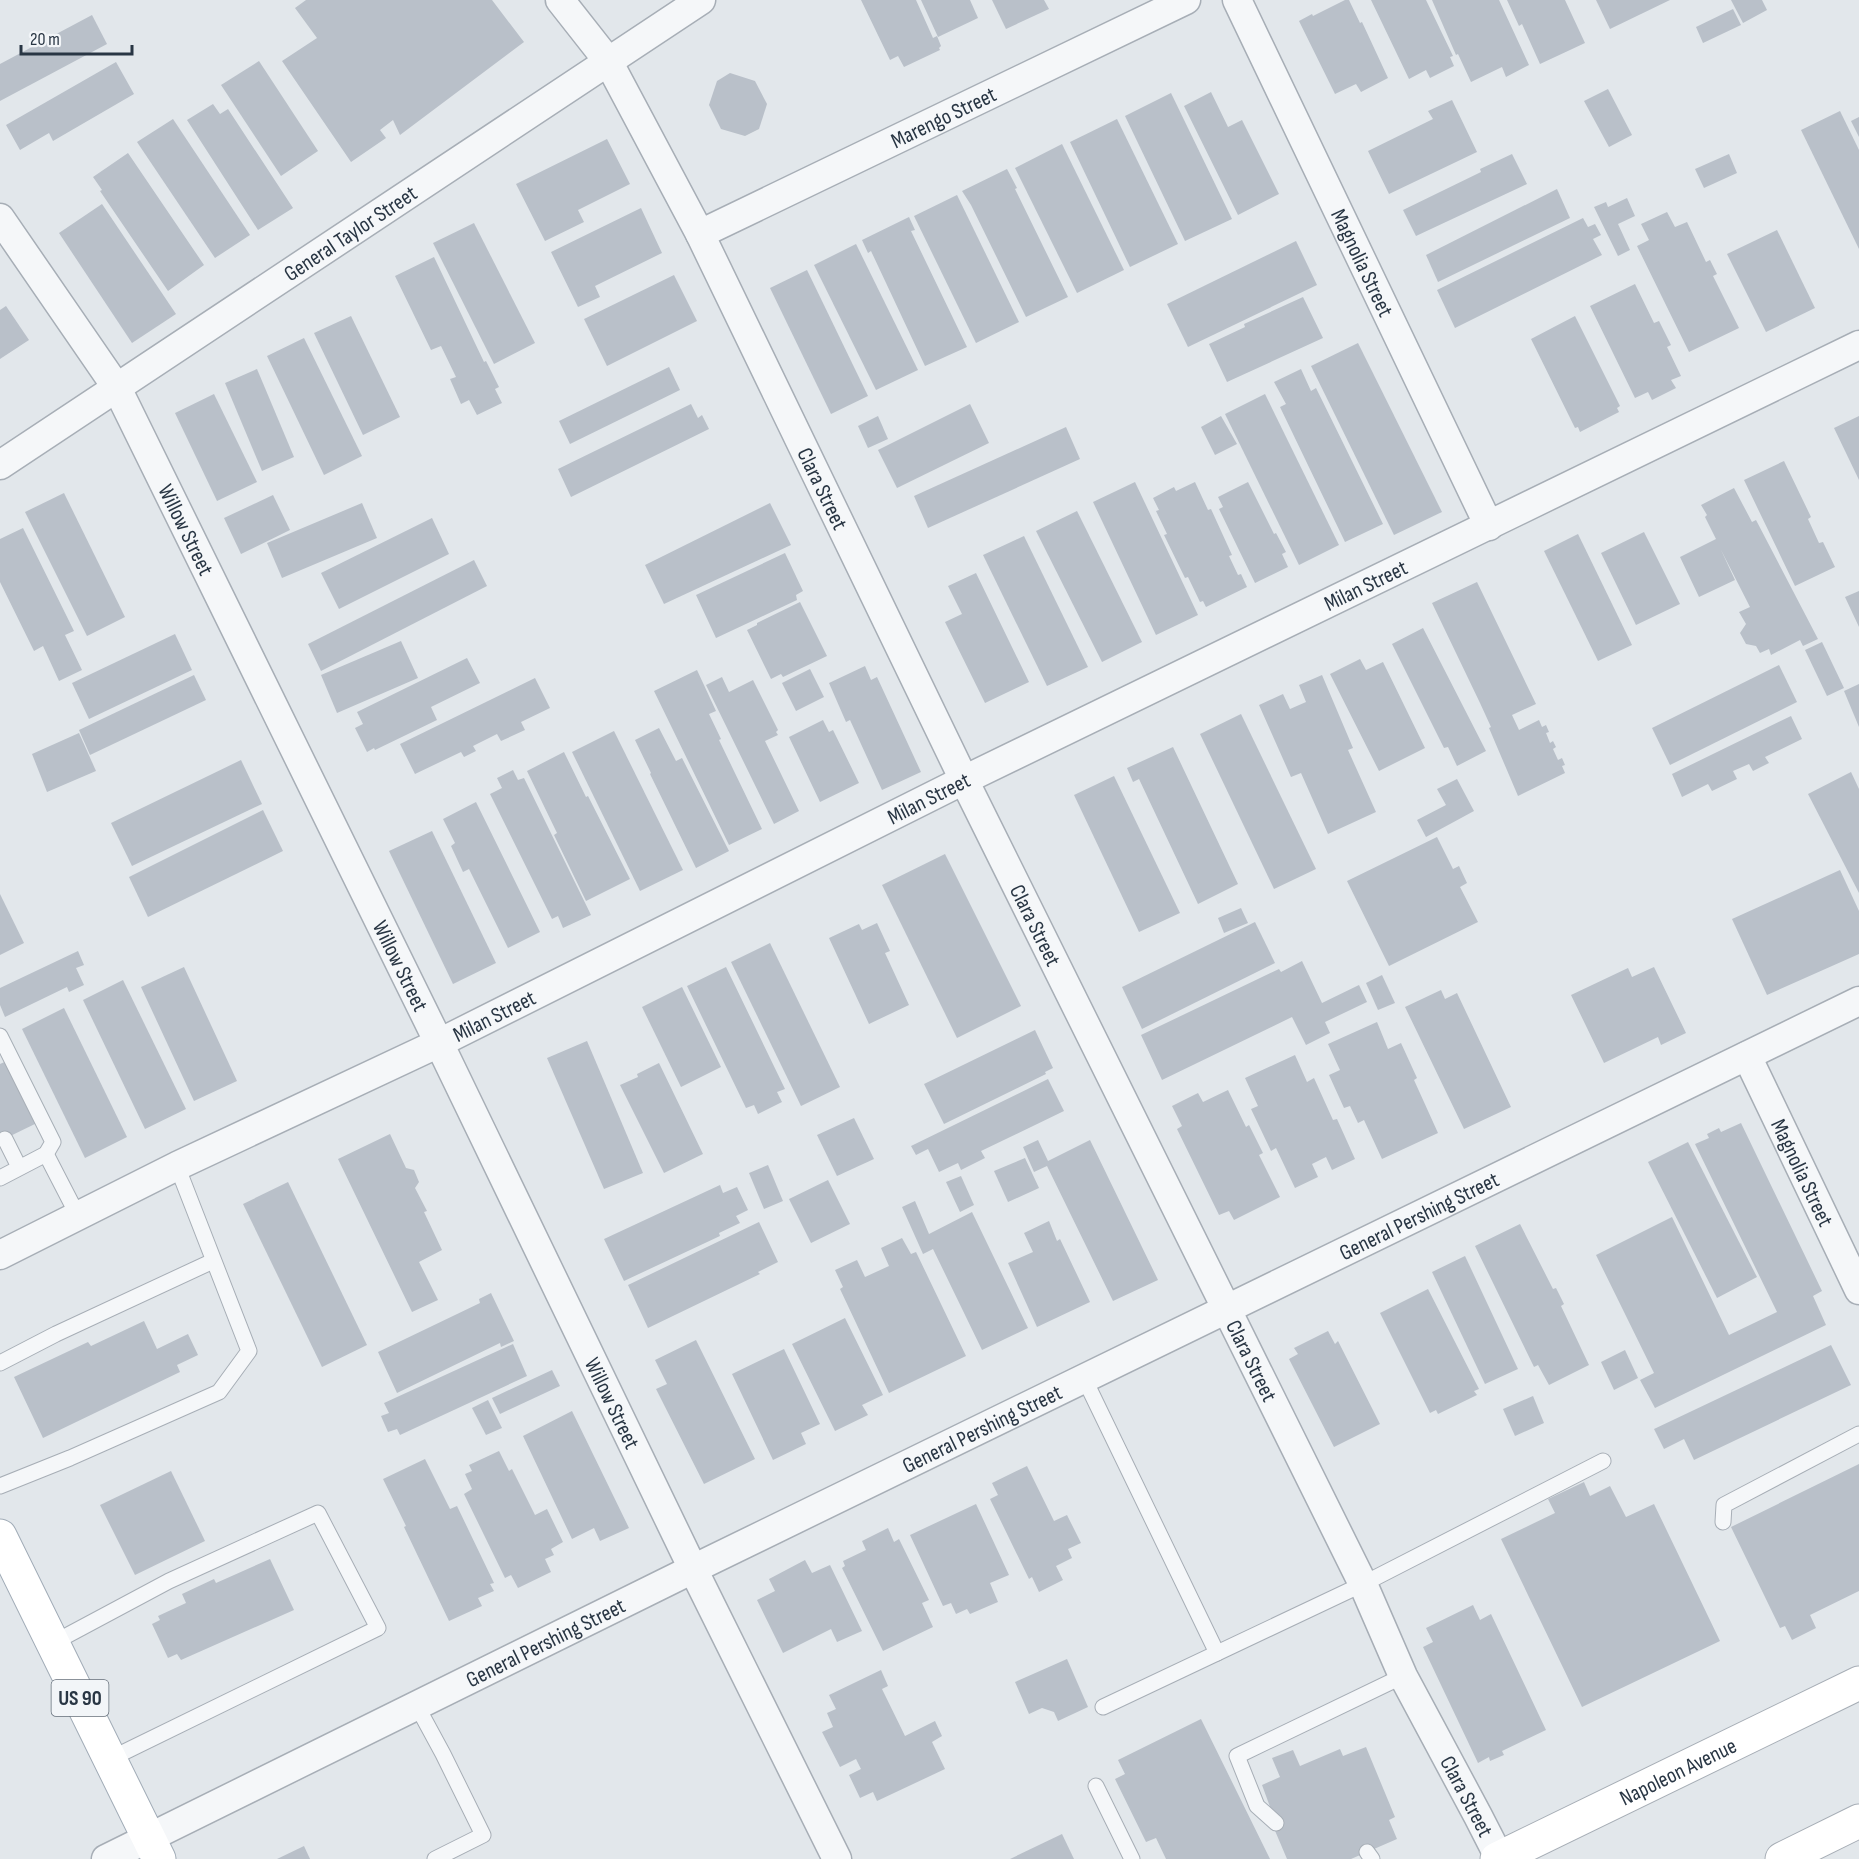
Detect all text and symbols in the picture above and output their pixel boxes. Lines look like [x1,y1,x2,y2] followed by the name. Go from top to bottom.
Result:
[21,18,132,56] scale bar
[30,29,60,50] text: 20 m
[887,81,1001,155] street label: Marengo Street
[279,180,423,288] street label: General Taylor Street
[1324,205,1399,321] street label: Magnolia Street
[790,444,853,535] street label: Clara Street
[151,480,219,580] street label: Willow Street
[1320,555,1412,618] street label: Milan Street
[883,767,975,831] street label: Milan Street
[1003,880,1066,971] street label: Clara Street
[366,916,433,1016] street label: Willow Street
[449,985,541,1049] street label: Milan Street
[1764,1115,1839,1231] street label: Magnolia Street
[1335,1166,1504,1267] street label: General Pershing Street
[1219,1316,1282,1407] street label: Clara Street
[578,1354,645,1454] street label: Willow Street
[898,1379,1067,1480] street label: General Pershing Street
[462,1593,630,1694] street label: General Pershing Street
[52,1680,109,1716] road number: US 90
[1615,1733,1741,1812] street label: Napoleon Avenue
[1433,1752,1498,1842] street label: Clara Street

